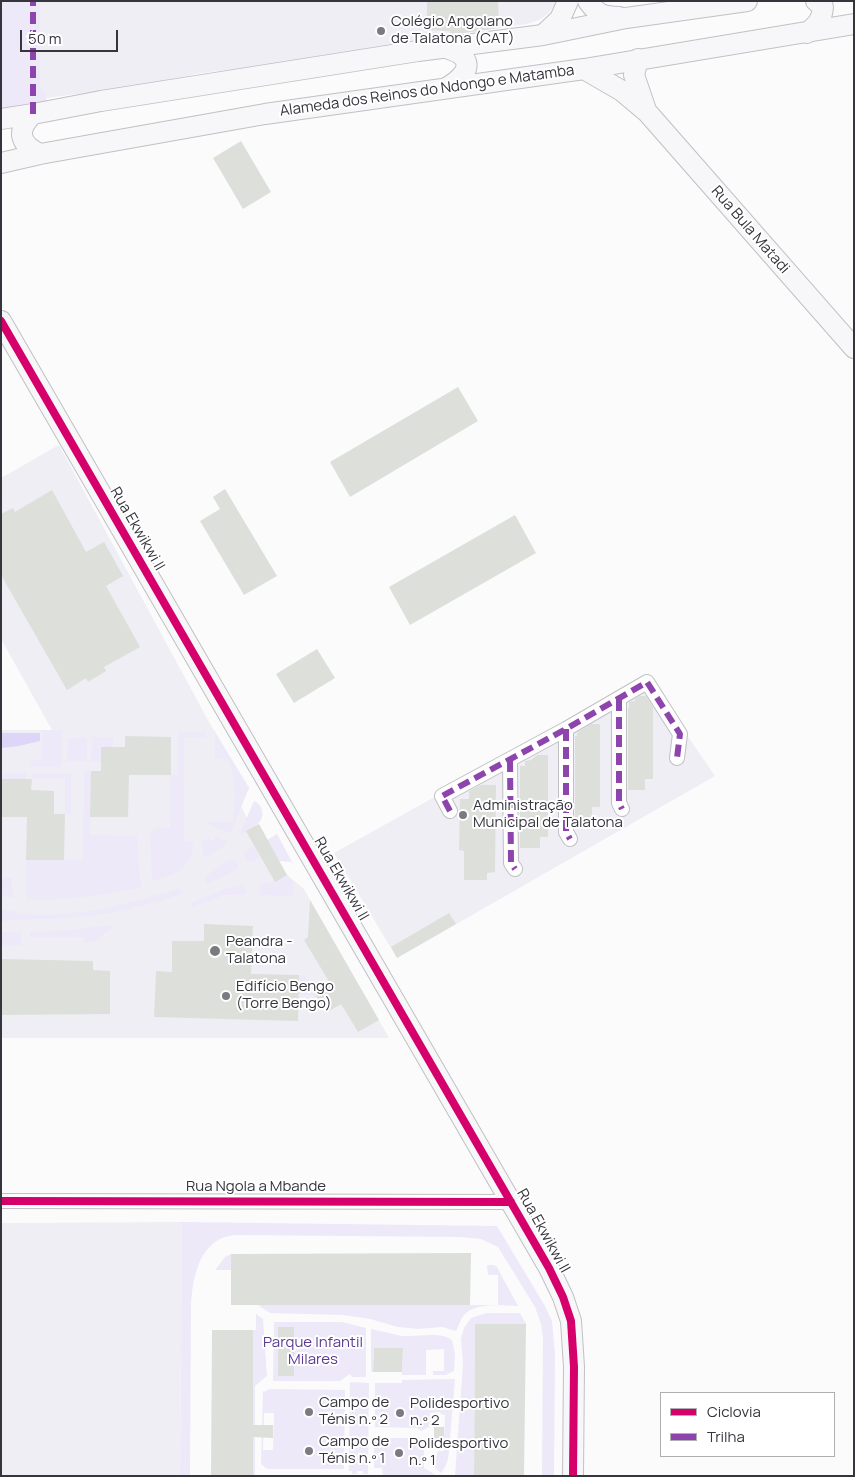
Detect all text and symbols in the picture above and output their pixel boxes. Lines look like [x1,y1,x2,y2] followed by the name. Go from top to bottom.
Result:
[391,13,515,48] place label: Colégio Angolano de Talatona (CAT)
[22,20,120,52] scale bar
[375,25,387,37] marker: Colégio Angolano de Talatona (CAT)
[28,28,62,49] text: 50 m
[279,61,575,121] street label: Alameda dos Reinos do Ndongo e Matamba
[707,182,793,278] street label: Rua Bula Matadi
[106,484,168,574] street label: Rua Ekwikwi II
[473,797,623,832] place label: Administração Municipal de Talatona
[457,809,469,821] marker: Administração Municipal de Talatona
[310,834,372,924] street label: Rua Ekwikwi II
[226,933,292,968] place label: Peandra - Talatona
[208,944,222,958] marker: Peandra - Talatona
[236,978,334,1013] place label: Edifício Bengo (Torre Bengo)
[220,990,232,1002] marker: Edifício Bengo (Torre Bengo)
[186,1178,326,1196] street label: Rua Ngola a Mbande
[513,1186,573,1276] street label: Rua Ekwikwi II
[263,1334,363,1369] park label: Parque Infantil Milares
[660,1392,835,1457] legend
[319,1394,389,1429] place label: Campo de Ténis n.º 2
[410,1395,509,1430] place label: Polidesportivo n.º 2
[707,1401,761,1422] text: Ciclovia
[303,1406,315,1418] marker: Campo de Ténis n.º 2
[394,1407,406,1419] marker: Polidesportivo n.º 2
[707,1426,745,1447] text: Trilha
[319,1433,389,1468] place label: Campo de Ténis n.º 1
[409,1435,508,1470] place label: Polidesportivo n.º 1
[303,1445,315,1457] marker: Campo de Ténis n.º 1
[393,1447,405,1459] marker: Polidesportivo n.º 1

